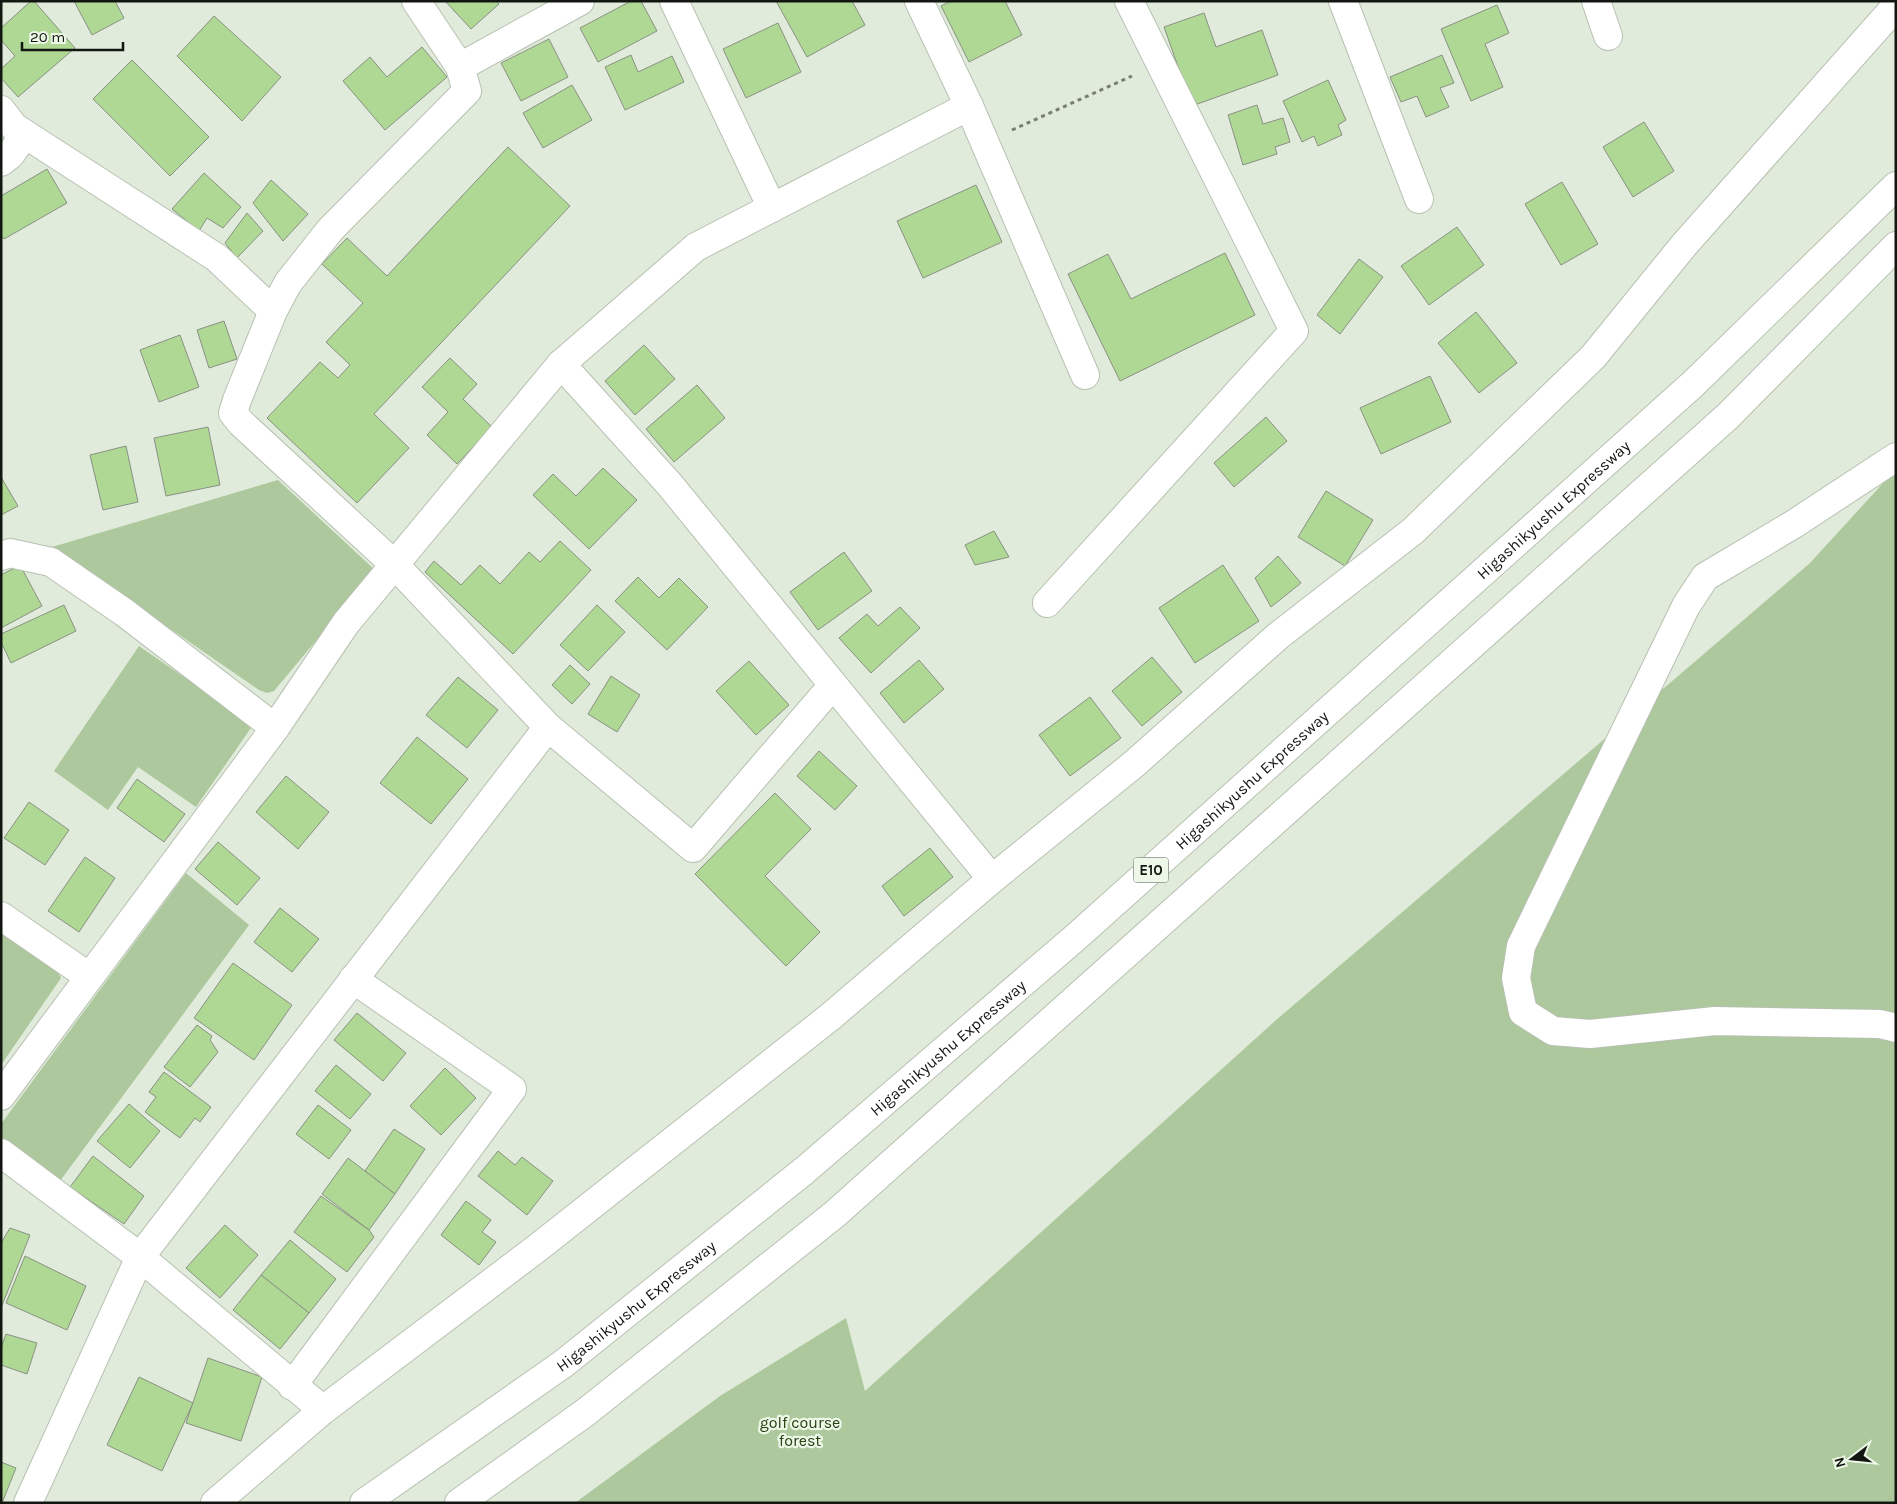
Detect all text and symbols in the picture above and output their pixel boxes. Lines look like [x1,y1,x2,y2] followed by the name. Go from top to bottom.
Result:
[22,20,124,52] scale bar
[30,28,65,46] text: 20 m
[1473,436,1634,583] street label: Higashikyushu Expressway
[1171,706,1332,853] street label: Higashikyushu Expressway
[1134,858,1168,882] road number: E10
[866,975,1030,1119] street label: Higashikyushu Expressway
[552,1236,720,1375] street label: Higashikyushu Expressway
[760,1413,840,1450] park label: golf course forest
[1827,1434,1877,1484] north arrow
[1830,1455,1850,1470] text: N

